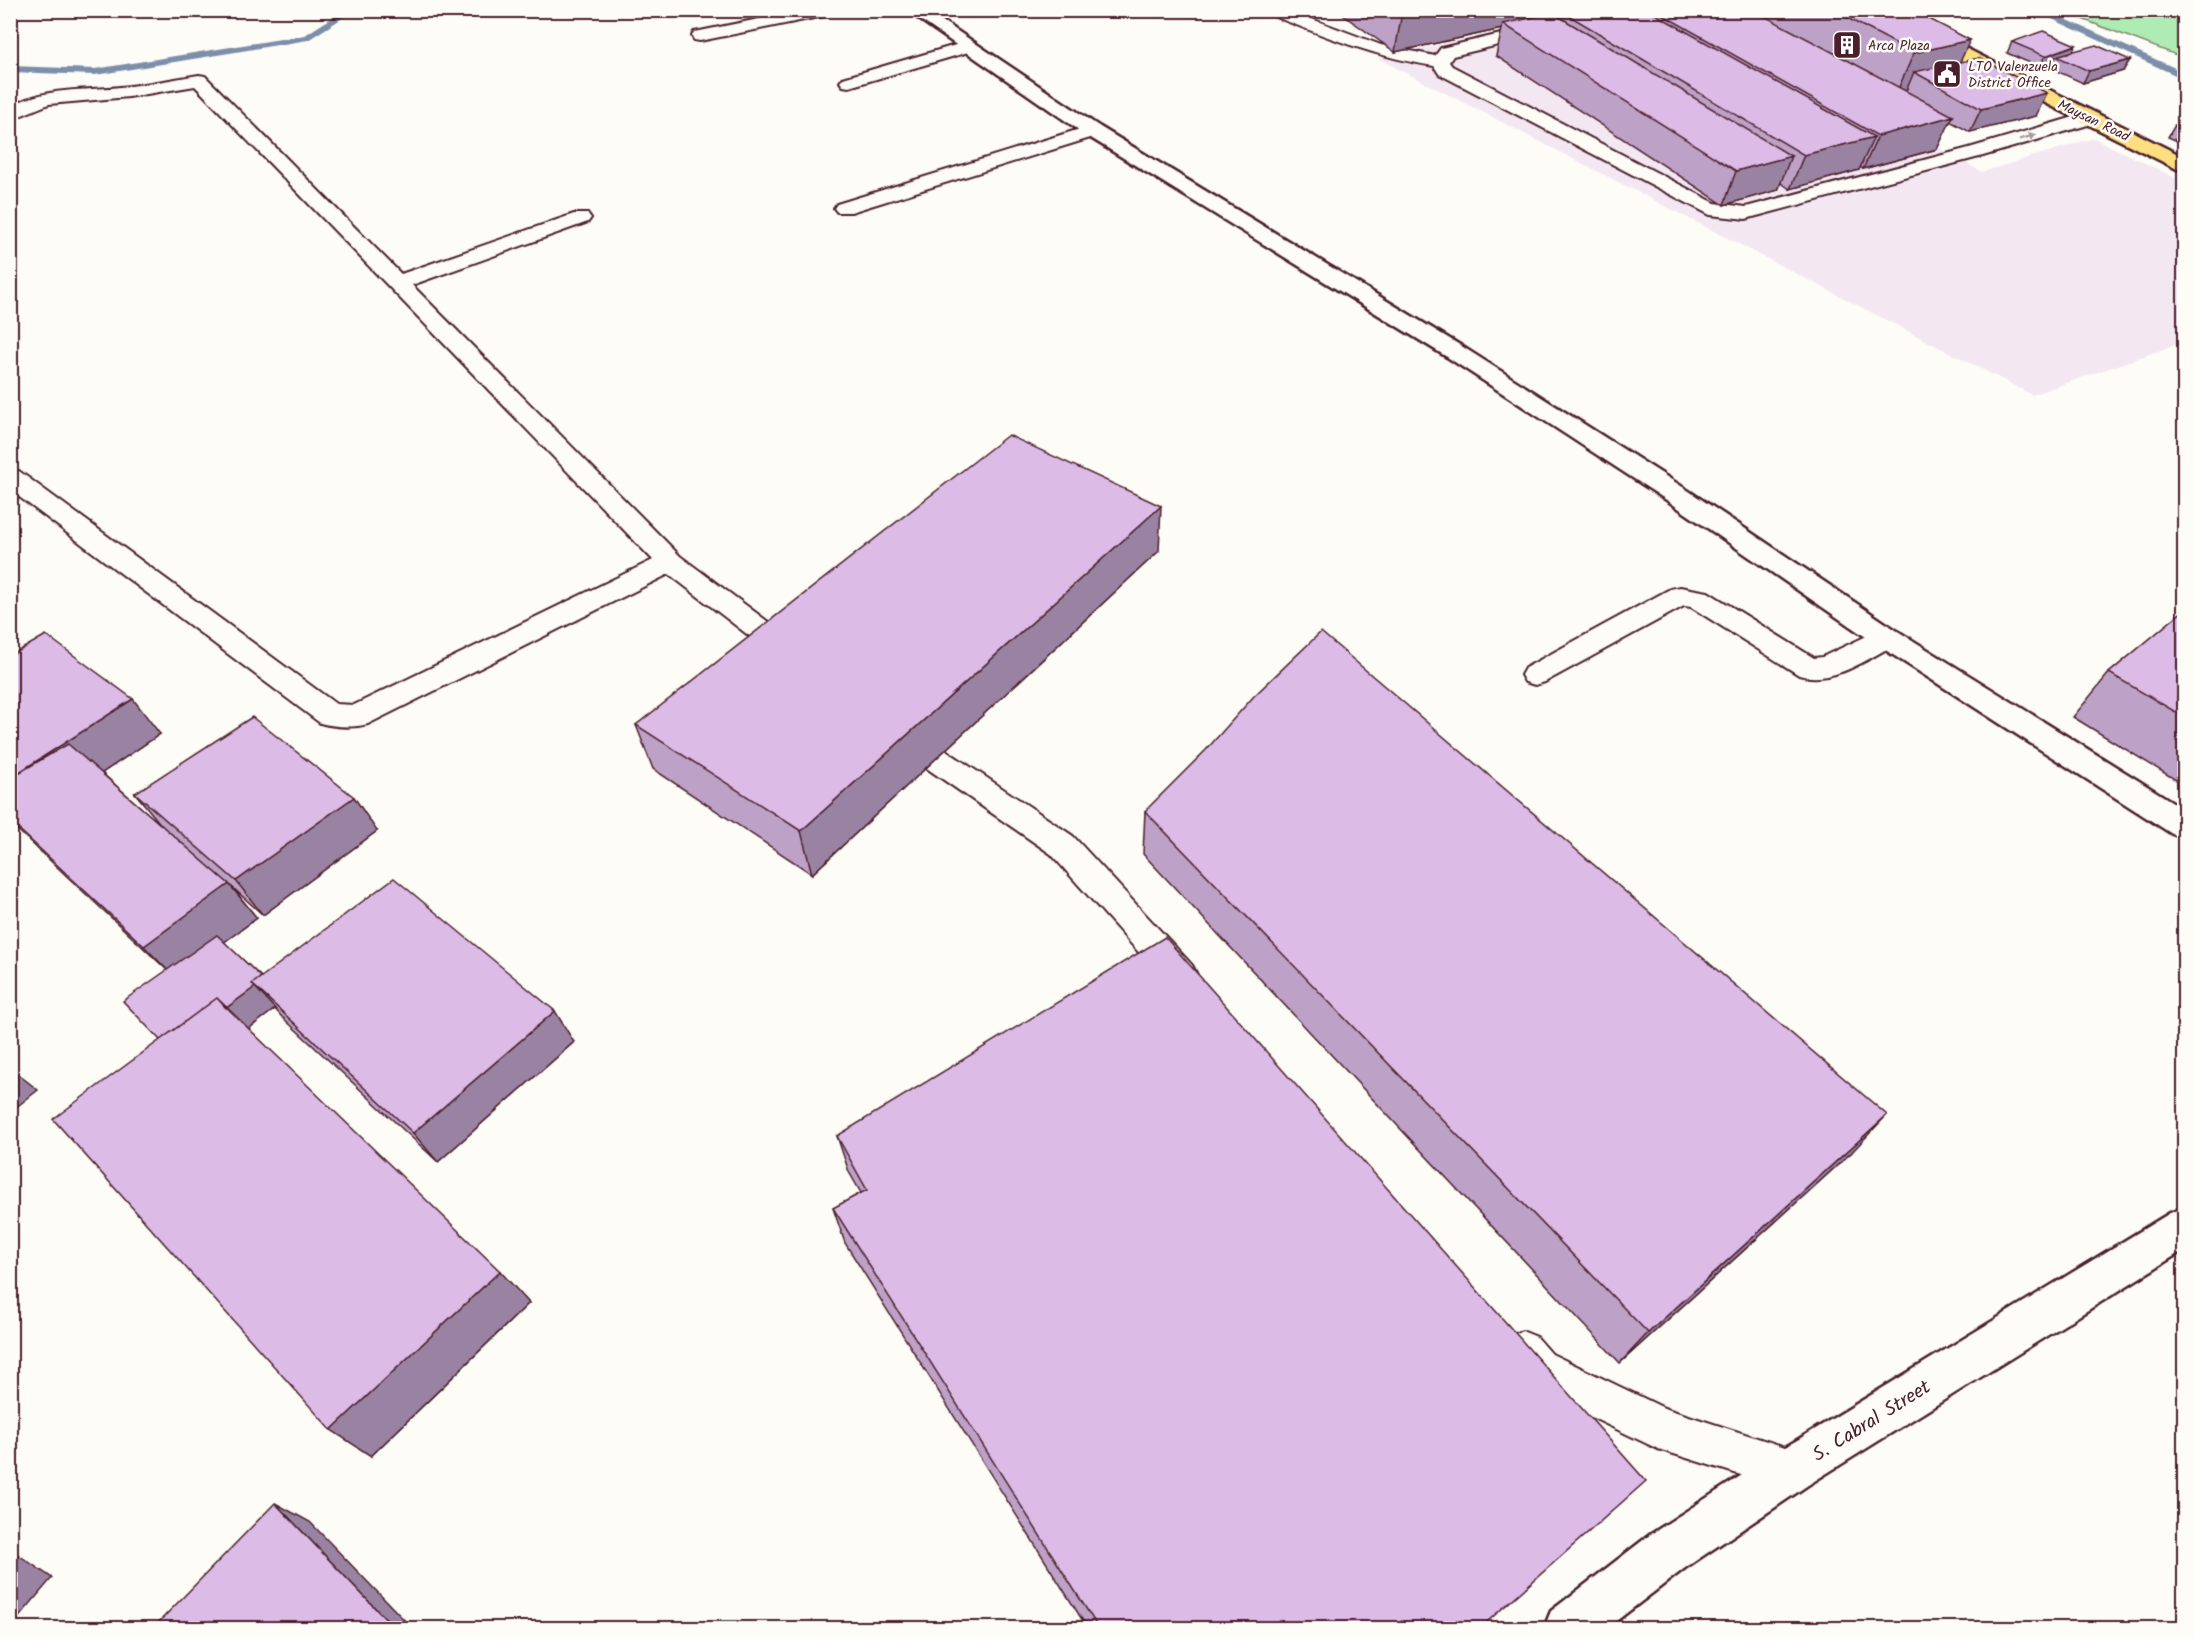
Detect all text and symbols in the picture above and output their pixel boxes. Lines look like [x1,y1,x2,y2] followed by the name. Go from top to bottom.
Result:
[1831,29,1863,61] building icon: Arca Plaza
[1868,35,1930,57] place label: Arca Plaza
[1968,56,2058,94] place label: LTO Valenzuela District Office
[1931,58,1963,90] public building icon: LTO Valenzuela District Office
[2054,94,2134,148] street label: Maysan Road
[2018,132,2037,142] one-way arrow
[1806,1372,1938,1471] street label: S. Cabral Street

